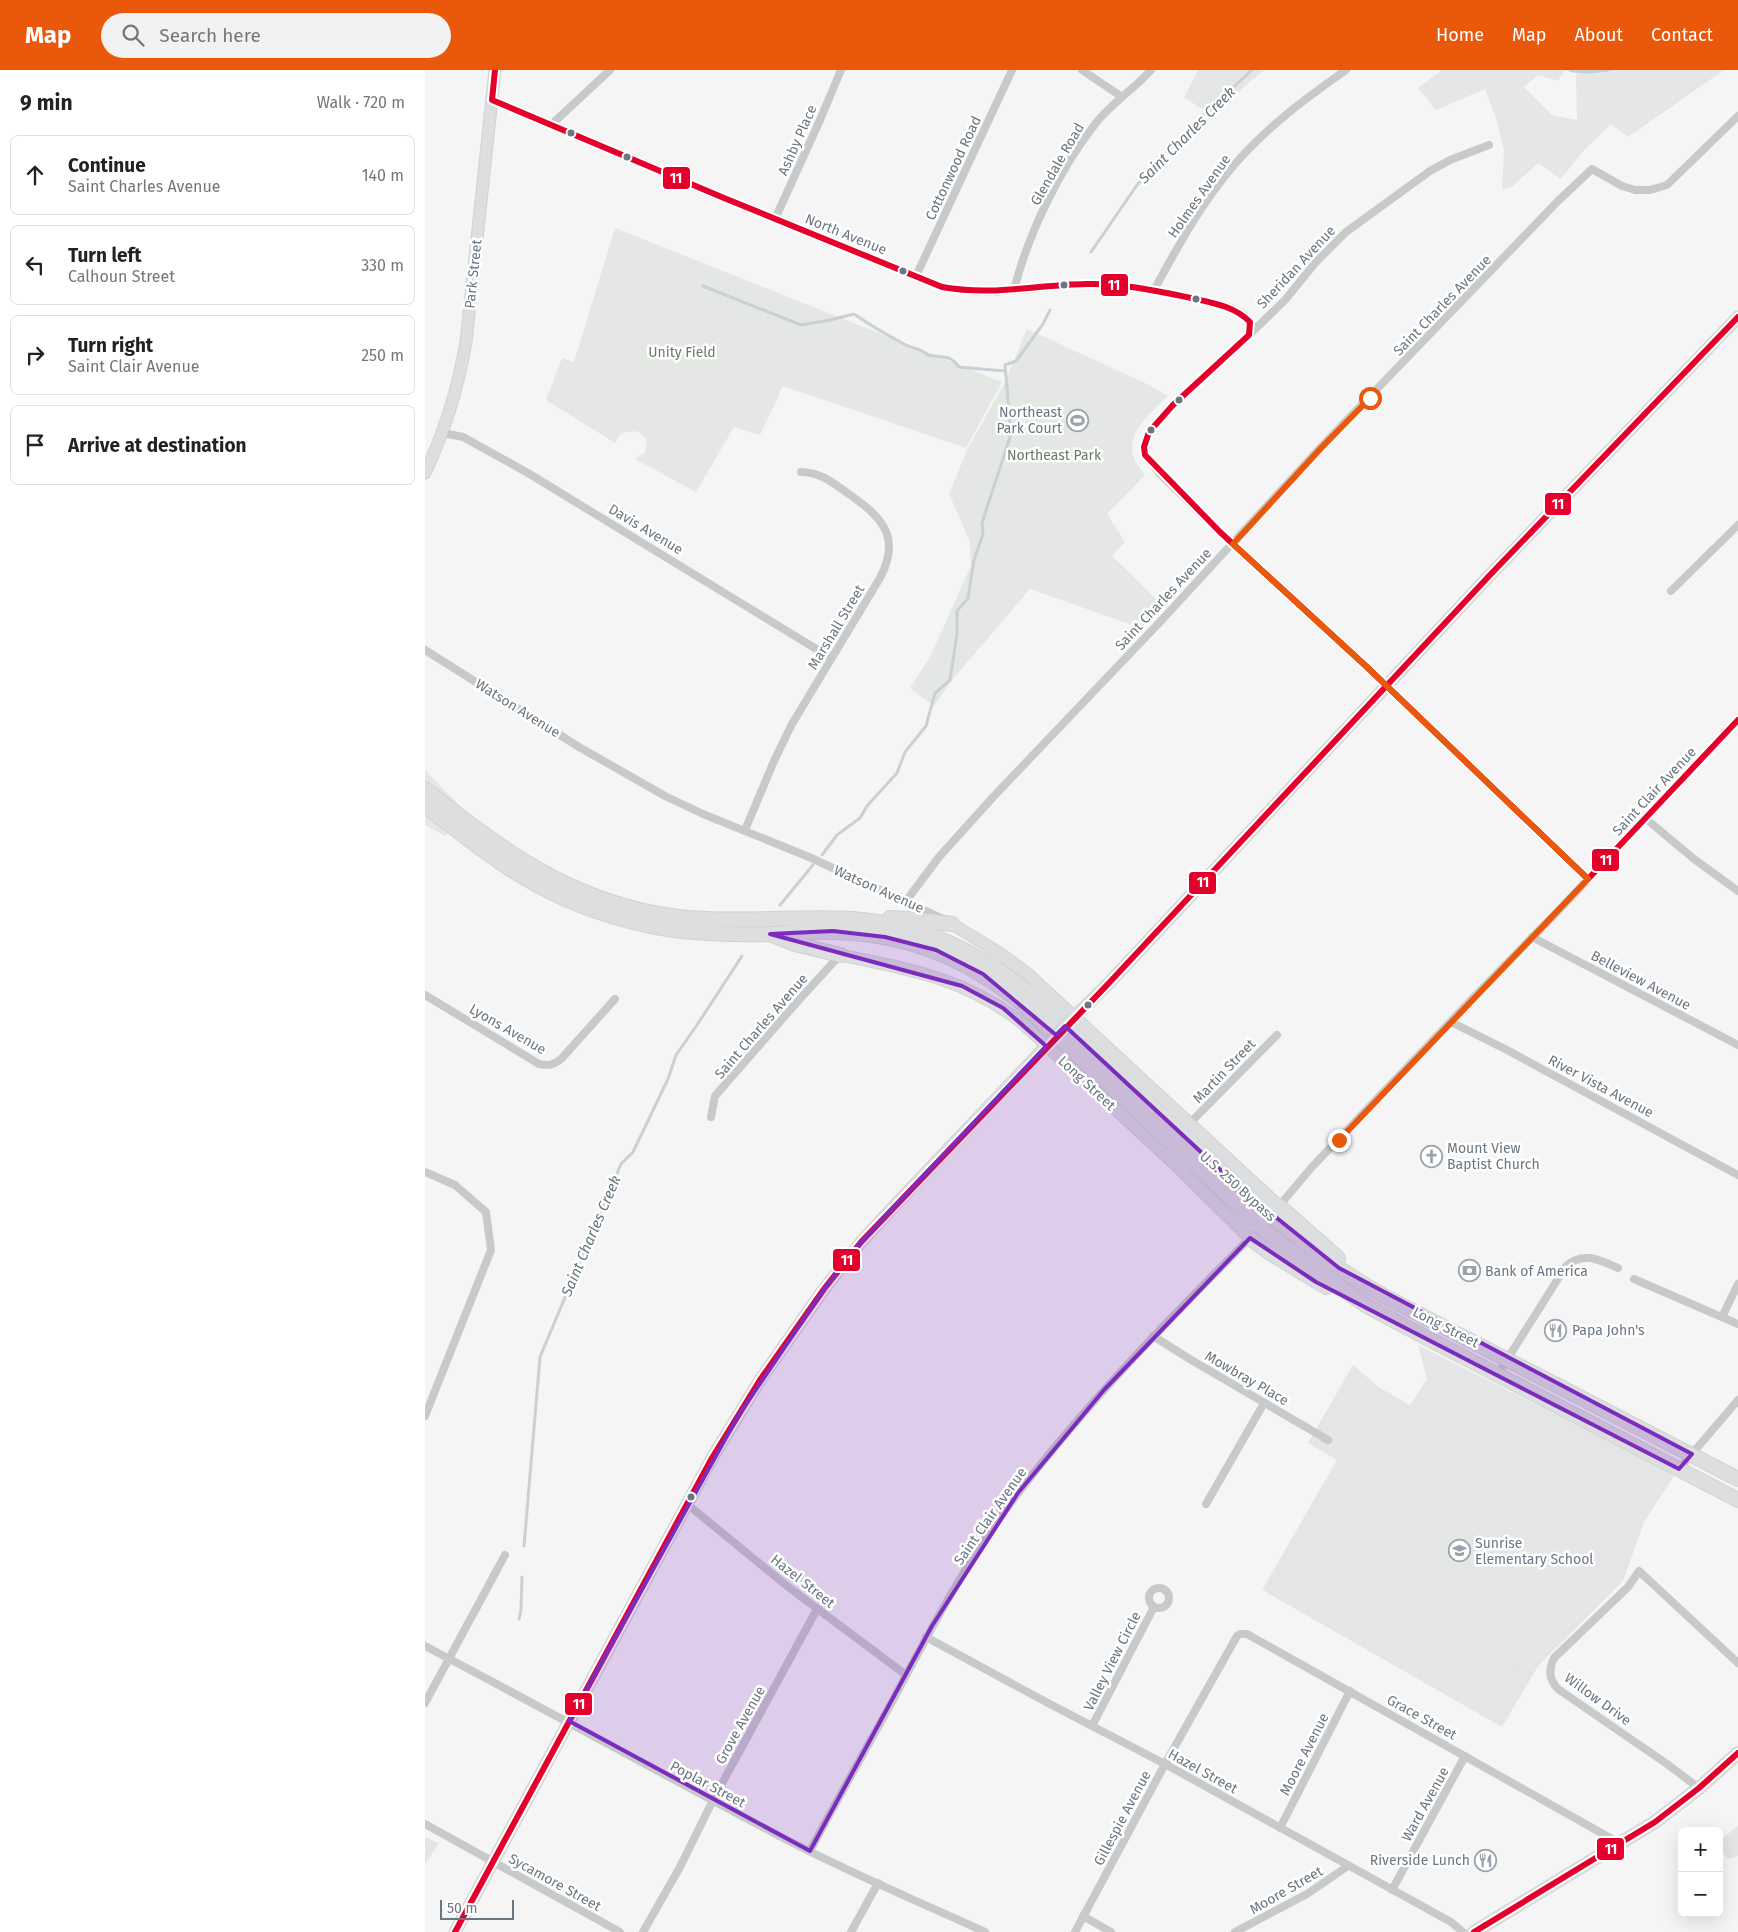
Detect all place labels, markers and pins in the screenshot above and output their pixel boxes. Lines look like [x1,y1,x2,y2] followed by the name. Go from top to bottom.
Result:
[566,128,576,138] unlabelled marker
[622,152,632,162] unlabelled marker
[898,266,908,276] unlabelled marker
[1059,280,1069,290] unlabelled marker
[1191,294,1201,304] unlabelled marker
[1174,395,1184,405] unlabelled marker
[996,404,1063,437] place label: Northeast Park Court
[1066,408,1090,432] sports icon: Northeast Park Court
[1146,425,1156,435] unlabelled marker
[1083,1000,1093,1010] unlabelled marker
[1447,1140,1540,1173] place label: Mount View Baptist Church
[1419,1144,1443,1168] church icon: Mount View Baptist Church
[1457,1259,1481,1283] bank icon: Bank of America
[1485,1263,1588,1280] place label: Bank of America
[1544,1318,1568,1342] restaurant icon: Papa John's
[1572,1322,1645,1339] place label: Papa John's
[686,1492,696,1502] unlabelled marker
[1475,1535,1593,1568] place label: Sunrise Elementary School
[1447,1539,1471,1563] school or university icon: Sunrise Elementary School
[1474,1848,1498,1872] restaurant icon: Riverside Lunch
[1370,1852,1470,1869] place label: Riverside Lunch

